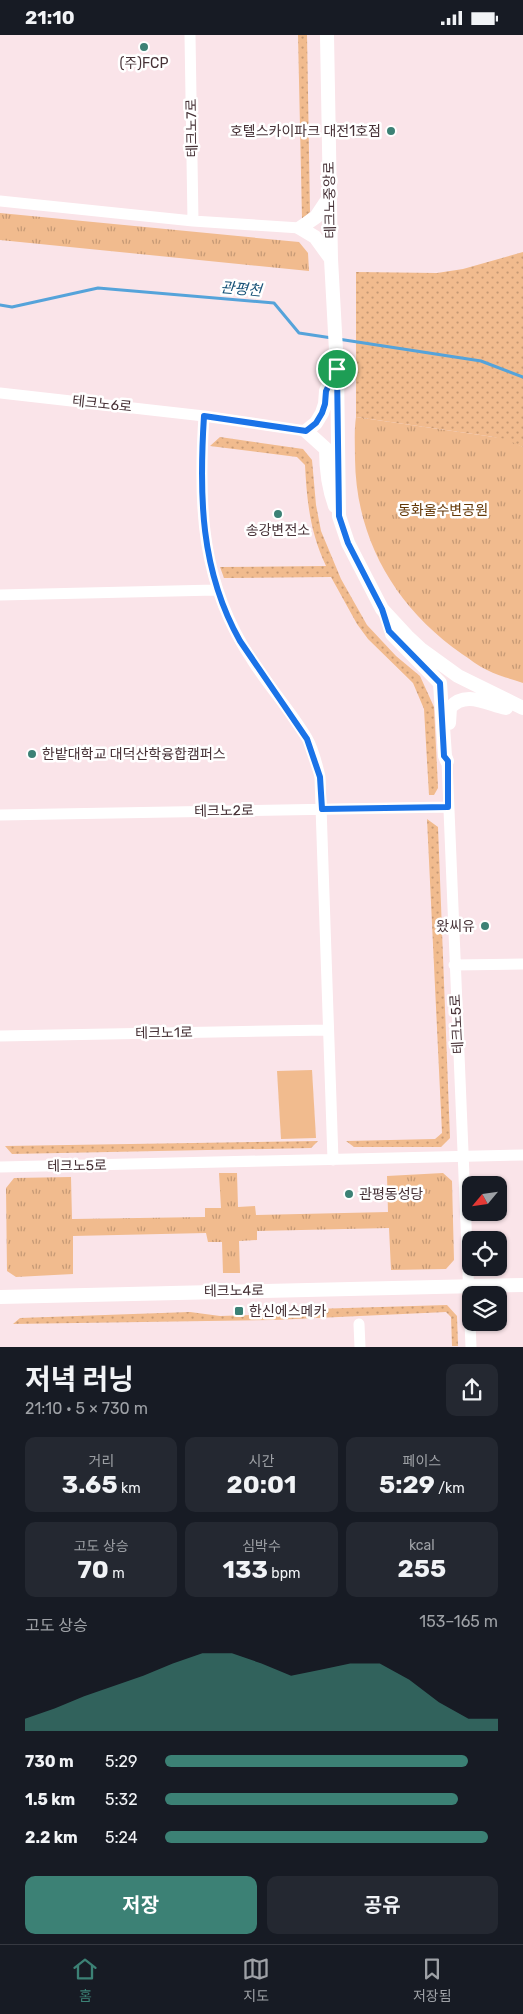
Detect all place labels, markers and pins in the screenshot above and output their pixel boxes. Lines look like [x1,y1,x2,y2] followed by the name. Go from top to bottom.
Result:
[138,41,150,53] marker: (주)FCP
[120,55,168,72] place label: (주)FCP
[230,123,381,140] place label: 호텔스카이파크 대전1호점
[385,125,397,137] marker: 호텔스카이파크 대전1호점
[316,348,358,390] pin
[272,508,284,520] marker: 송강변전소
[246,522,310,539] place label: 송강변전소
[42,746,226,763] place label: 한밭대학교 대덕산학융합캠퍼스
[26,748,38,760] marker: 한밭대학교 대덕산학융합캠퍼스
[436,918,475,935] place label: 왔씨유
[479,920,491,932] marker: 왔씨유
[359,1186,424,1203] place label: 관평동성당
[343,1188,355,1200] marker: 관평동성당
[249,1303,326,1320] place label: 한신에스메카
[233,1305,245,1317] marker: 한신에스메카

